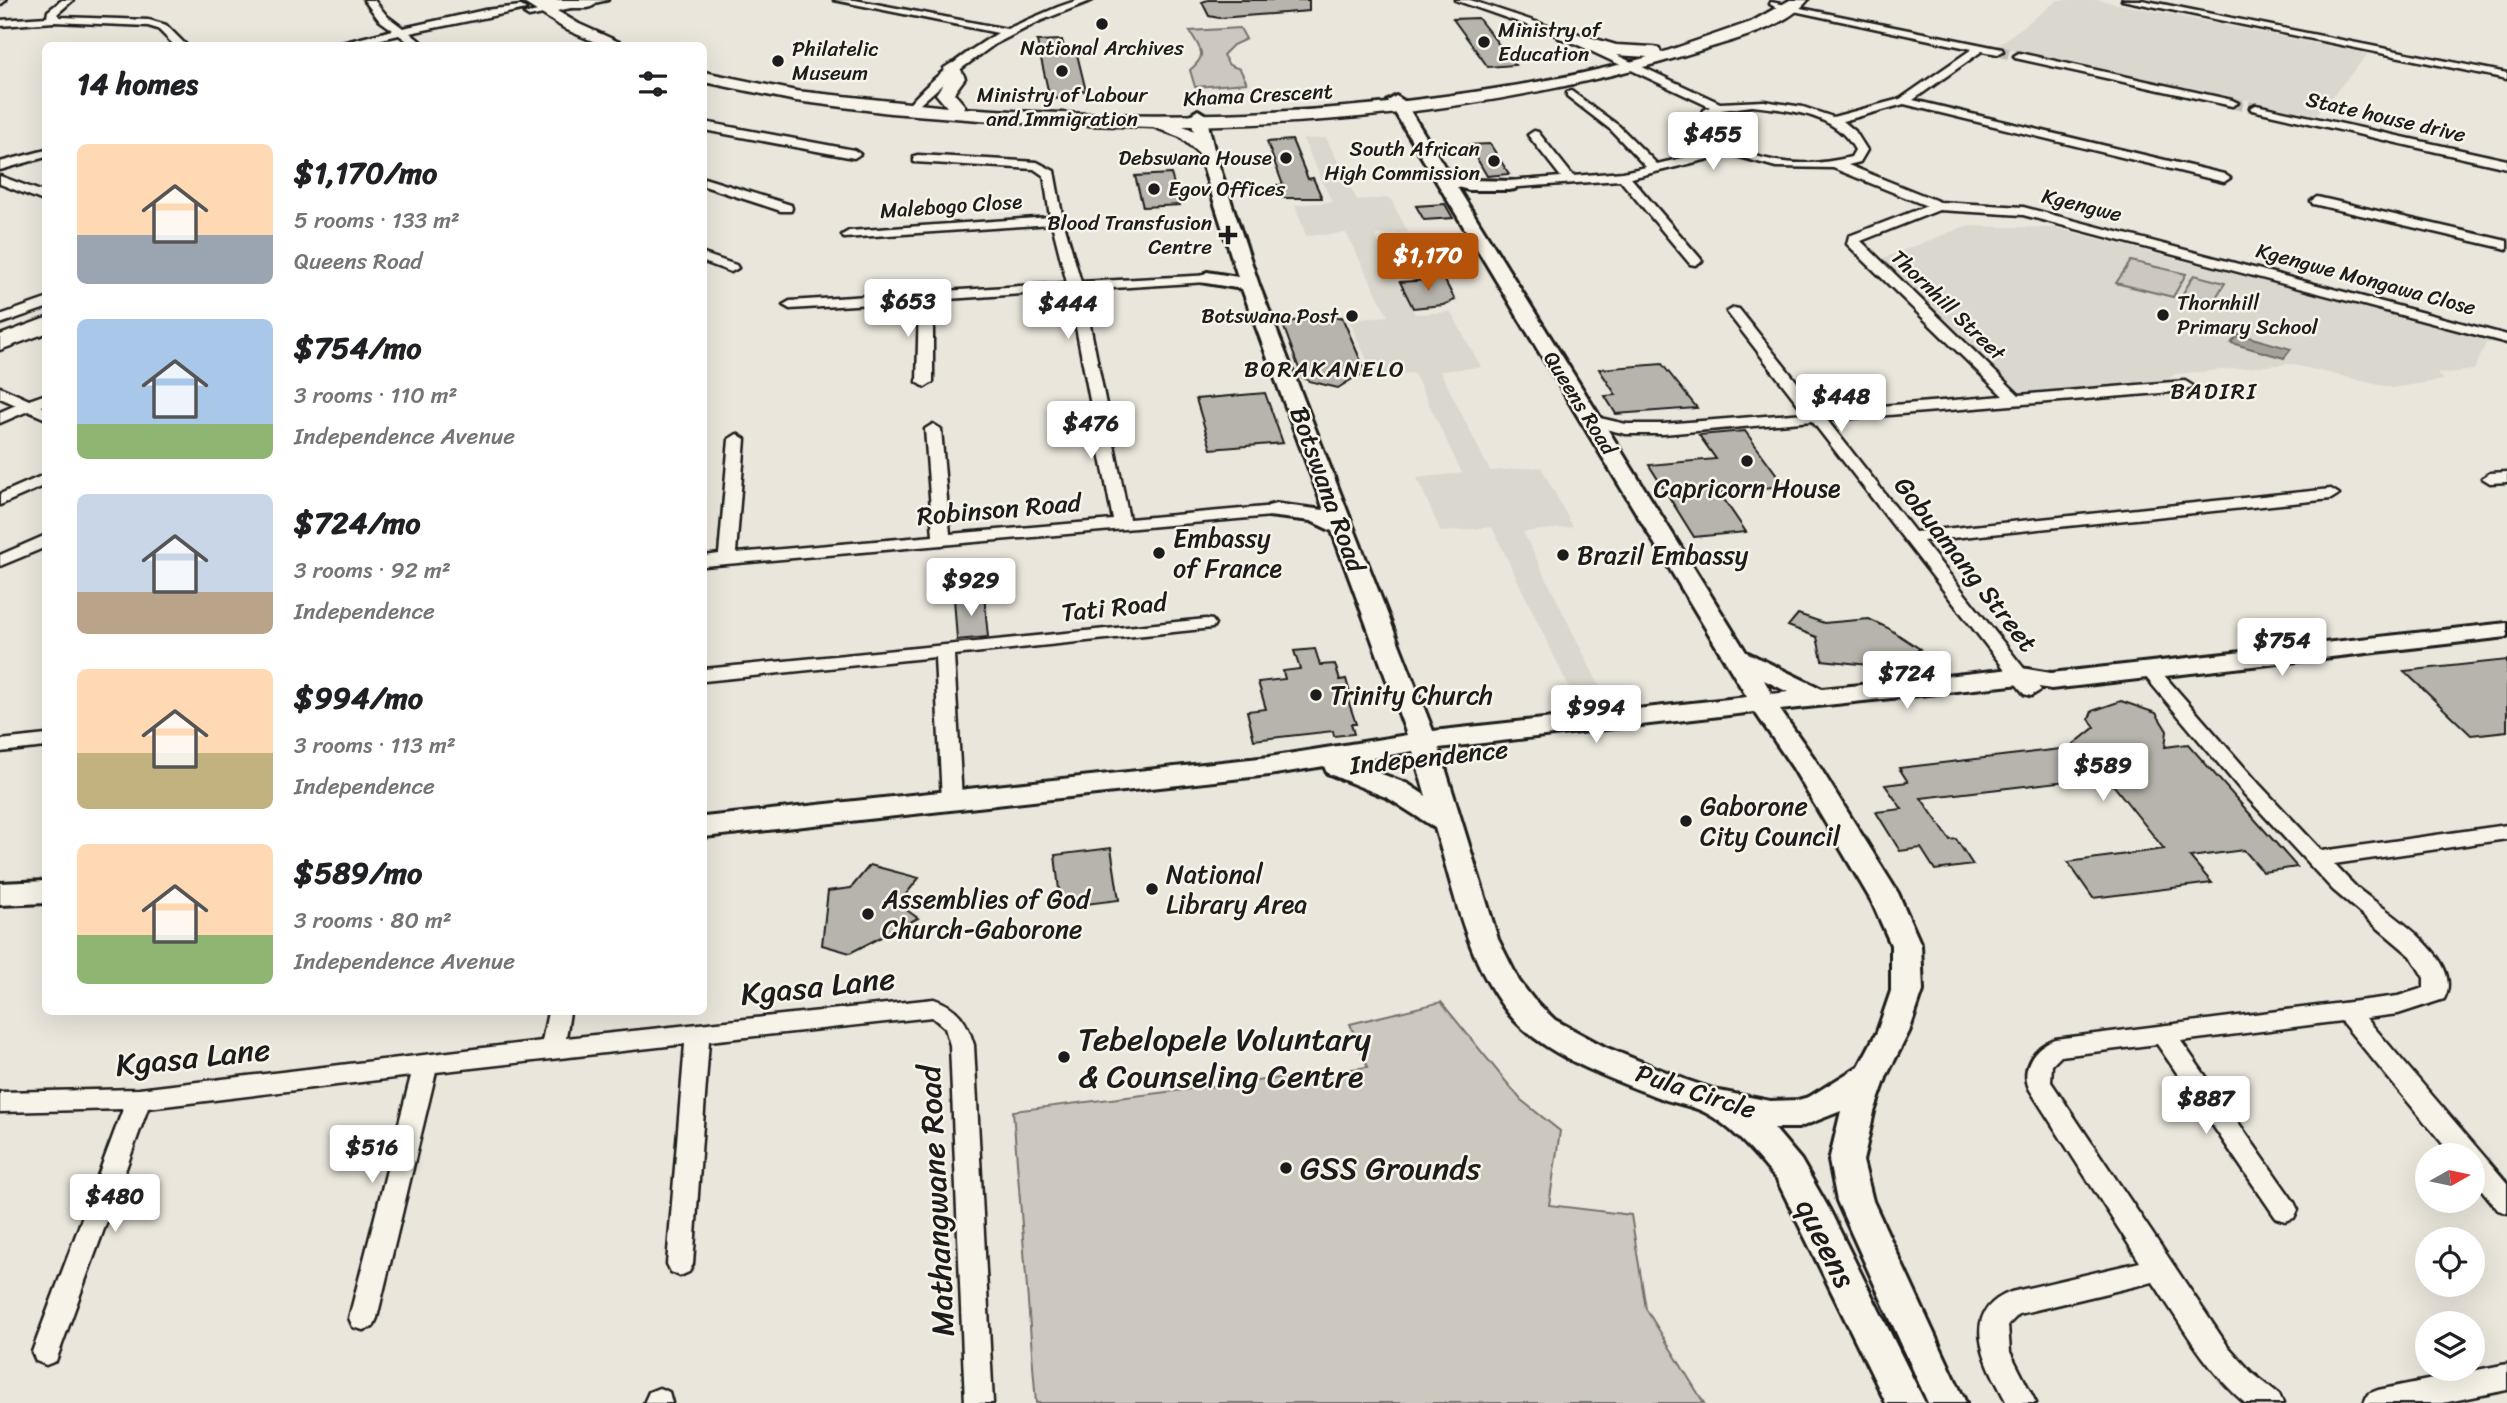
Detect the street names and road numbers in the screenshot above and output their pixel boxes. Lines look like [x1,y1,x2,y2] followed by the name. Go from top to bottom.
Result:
[1182,72,1334,118] street label: Khama Crescent
[2302,80,2470,154] street label: State house drive
[2038,177,2126,233] street label: Kgengwe
[879,182,1023,230] street label: Malebogo Close
[2252,231,2480,327] street label: Kgengwe Mongawa Close
[1881,240,2016,371] street label: Thornhill Street
[1533,343,1628,464] street label: Queens Road
[1277,400,1380,581] street label: Botswana Road
[1882,465,2050,663] street label: Gobuamang Street
[915,479,1085,539] street label: Robinson Road
[1059,578,1171,635] street label: Tati Road
[1346,726,1511,788] street label: Independence
[738,950,898,1023] street label: Kgasa Lane
[113,1021,273,1094] street label: Kgasa Lane
[1630,1050,1762,1132] street label: Pula Circle
[901,1062,972,1338] street label: Mathangwane Road
[1779,1188,1873,1298] street label: queens

